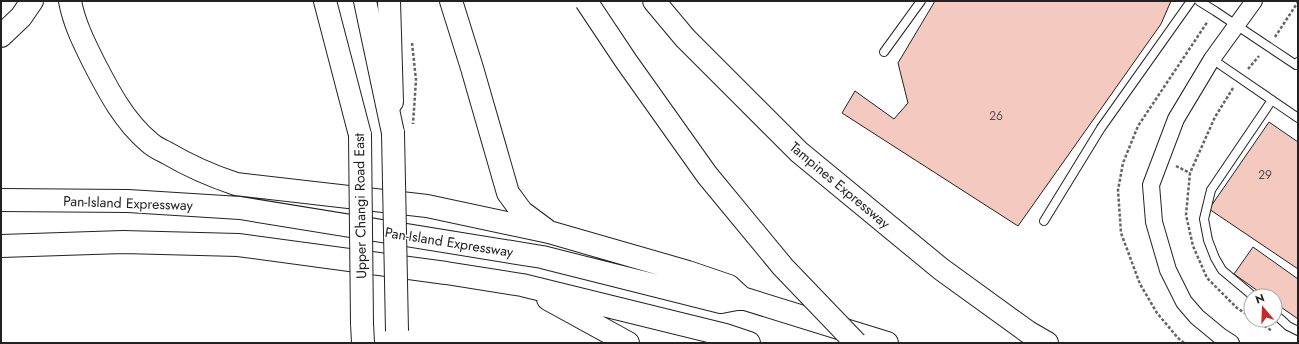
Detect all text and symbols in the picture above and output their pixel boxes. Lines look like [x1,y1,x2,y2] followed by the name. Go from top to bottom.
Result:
[989,107,1003,125] house number: 26
[349,132,371,279] street label: Upper Changi Road East
[785,137,895,234] street label: Tampines Expressway
[1258,166,1272,184] house number: 29
[63,191,194,215] street label: Pan-Island Expressway
[383,222,515,262] street label: Pan-Island Expressway
[1243,288,1283,328] north arrow
[1253,290,1266,308] text: N

